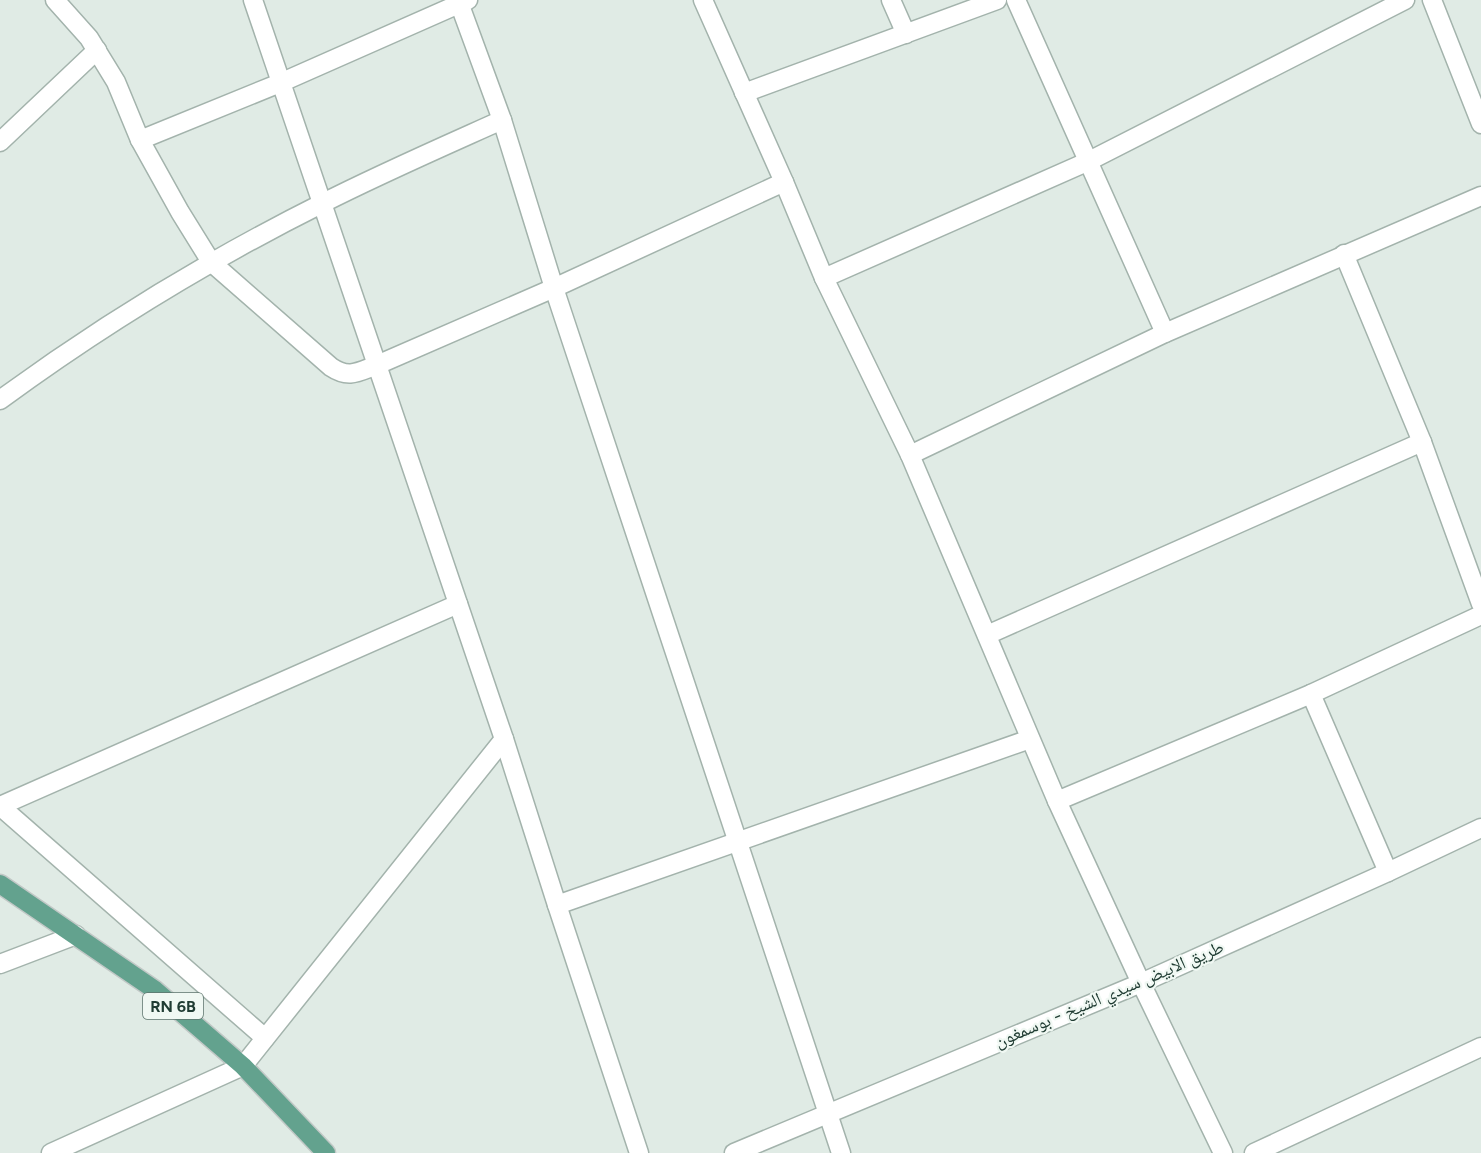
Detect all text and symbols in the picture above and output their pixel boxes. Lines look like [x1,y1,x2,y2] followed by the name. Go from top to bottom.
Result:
[991,936,1228,1056] street label: طريق الابيض سيدي الشيخ - بوسمغون
[143,993,203,1019] road number: RN 6B

